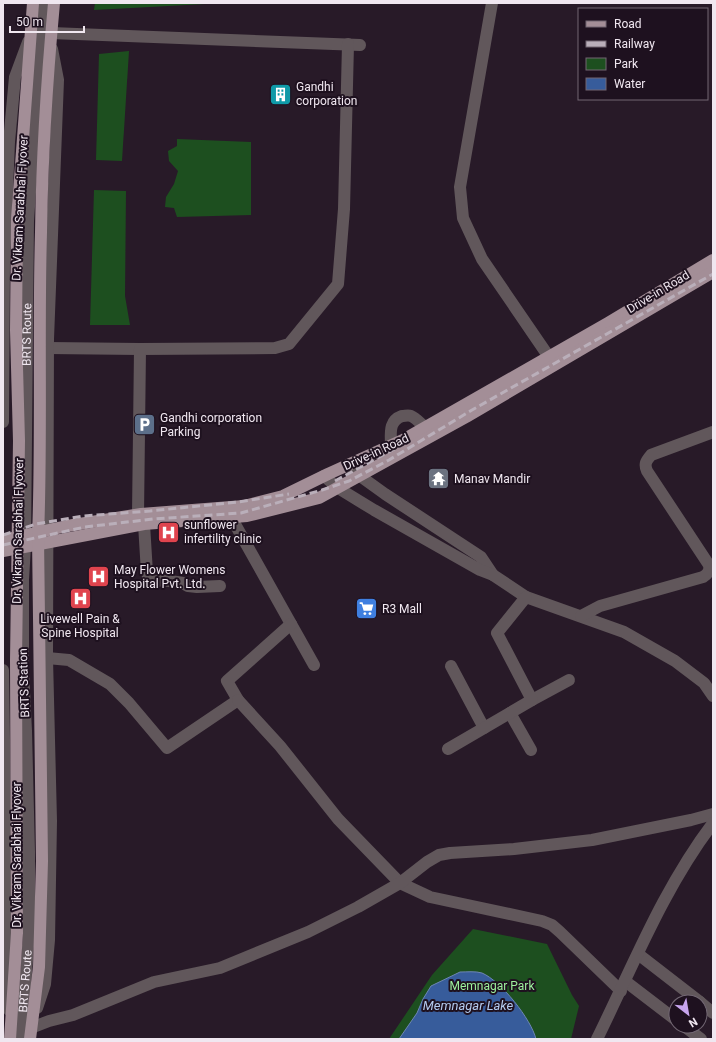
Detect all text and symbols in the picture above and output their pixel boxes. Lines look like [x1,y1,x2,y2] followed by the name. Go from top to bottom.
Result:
[10,8,84,34] scale bar
[578,8,708,100] legend
[16,15,43,29] text: 50 m
[614,17,642,31] text: Road
[614,37,655,51] text: Railway
[614,57,639,71] text: Park
[614,77,645,91] text: Water
[296,80,357,108] place label: Gandhi corporation
[267,81,293,107] building icon: Gandhi corporation
[9,135,31,281] street label: Dr. Vikram Sarabhai Flyover
[624,268,692,316] street label: Drive-in Road
[20,303,34,366] street label: BRTS Route
[160,411,262,439] place label: Gandhi corporation Parking
[132,412,158,438] parking icon: Gandhi corporation Parking
[341,431,411,473] street label: Drive-in Road
[10,458,26,604] street label: Dr. Vikram Sarabhai Flyover
[425,466,451,492] temple icon: Manav Mandir
[454,472,530,486] place label: Manav Mandir
[184,518,262,546] place label: sunflower infertility clinic
[156,519,182,545] hospital icon: sunflower infertility clinic
[114,563,225,591] place label: May Flower Womens Hospital Pvt. Ltd.
[86,564,112,590] hospital icon: May Flower Womens Hospital Pvt. Ltd.
[67,585,93,611] hospital icon: Livewell Pain & Spine Hospital
[354,596,380,622] supermarket icon: R3 Mall
[382,602,422,616] place label: R3 Mall
[40,612,120,640] place label: Livewell Pain & Spine Hospital
[16,648,32,718] street label: BRTS Station
[10,782,24,928] street label: Dr. Vikram Sarabhai Flyover
[16,949,35,1013] street label: BRTS Route
[449,979,535,993] park label: Memnagar Park
[668,994,708,1034] north arrow
[423,998,514,1013] water label: Memnagar Lake
[686,1015,700,1030] text: N

